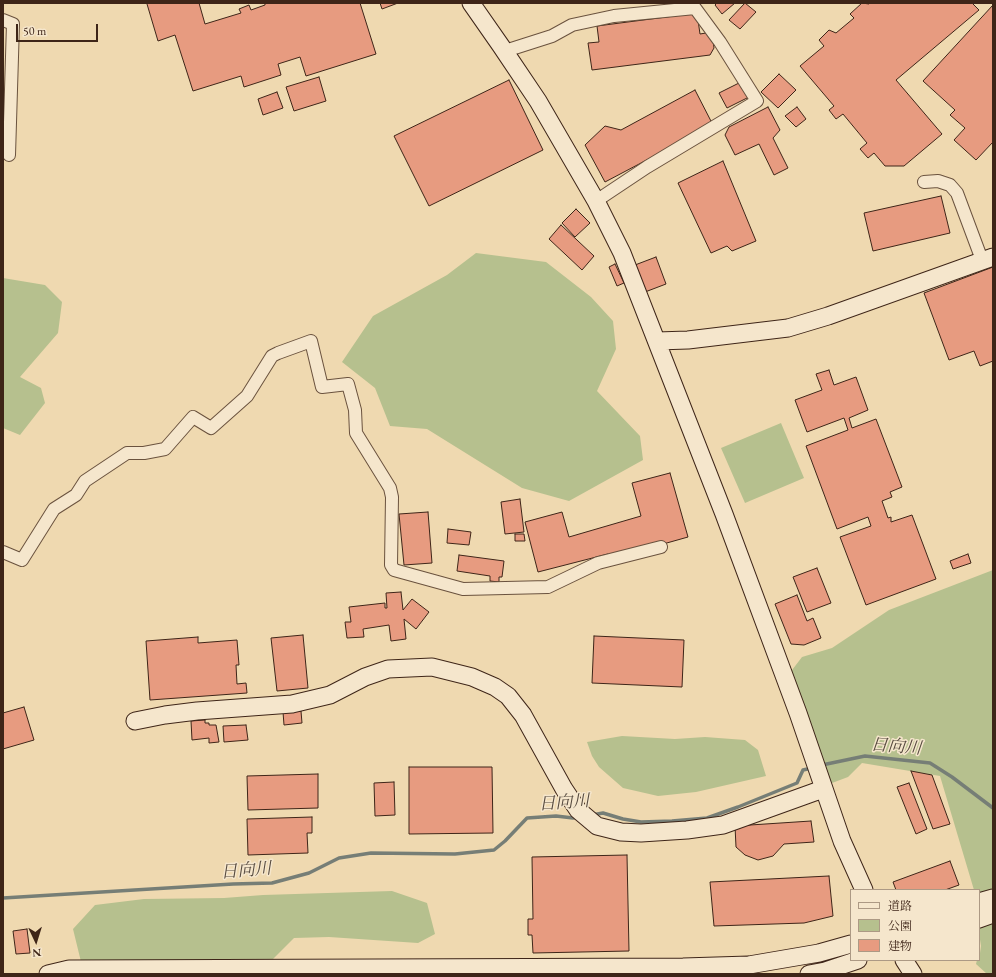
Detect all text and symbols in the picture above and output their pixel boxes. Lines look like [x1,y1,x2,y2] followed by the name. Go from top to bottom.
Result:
[18,16,100,42] scale bar
[23,23,46,39] text: 50 m
[870,735,922,759] water label: 日向川
[538,791,590,815] water label: 日向川
[220,859,272,883] water label: 日向川
[850,889,980,961] legend
[888,898,912,914] text: 道路
[888,918,912,934] text: 公園
[16,921,56,961] north arrow
[888,938,912,954] text: 建物
[32,946,42,960] text: N

